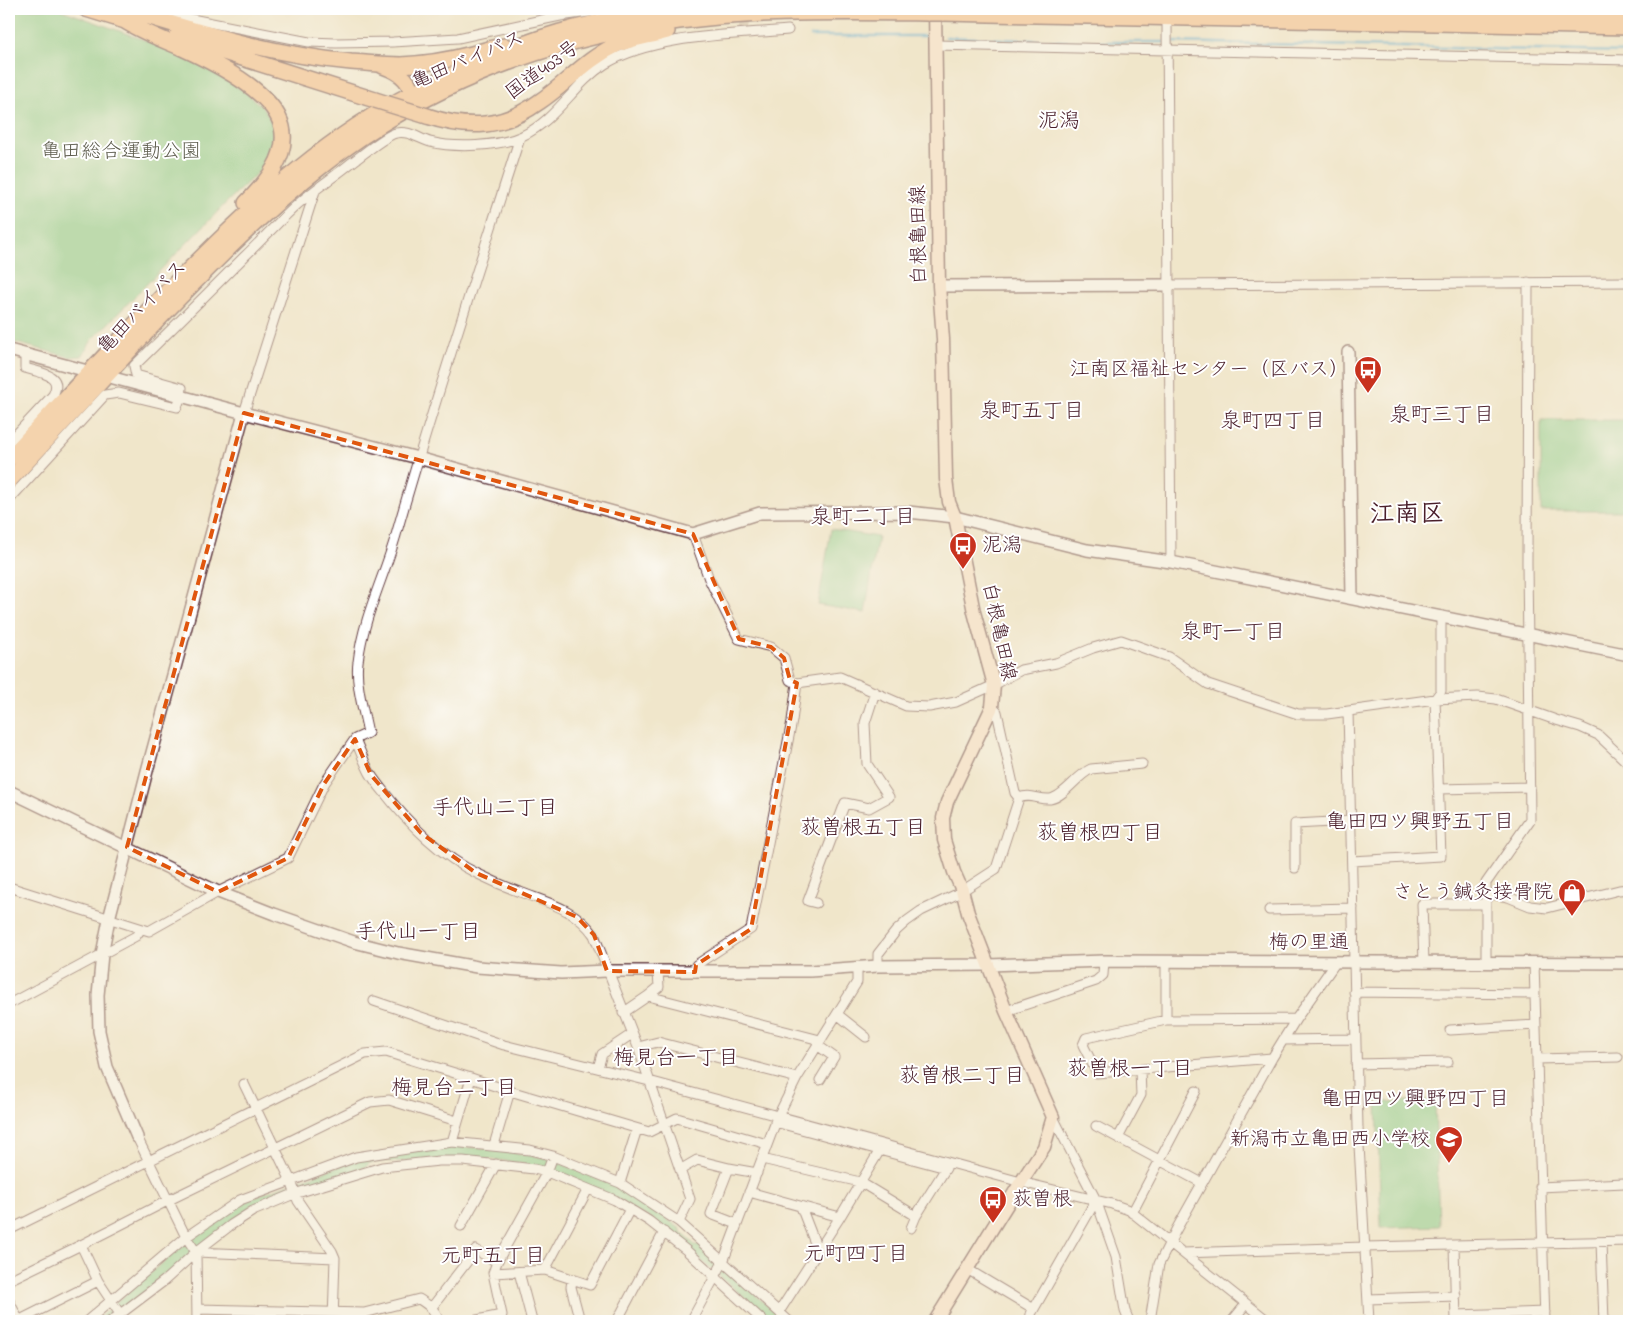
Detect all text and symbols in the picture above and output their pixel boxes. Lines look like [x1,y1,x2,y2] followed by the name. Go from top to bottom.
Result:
[407,24,529,98] street label: 亀田バイパス
[500,34,586,108] street label: 国道403号
[1038,107,1080,137] district label: 泥潟
[41,138,201,167] park label: 亀田総合運動公園
[905,185,935,285] street label: 白根亀田線
[92,254,194,362] street label: 亀田バイパス
[1353,355,1383,394] bus stop icon: 江南区福祉センター（区バス）
[1070,356,1349,385] place label: 江南区福祉センター（区バス）
[980,397,1085,427] district label: 泉町五丁目
[1390,401,1495,431] district label: 泉町三丁目
[1221,407,1326,437] district label: 泉町四丁目
[1369,497,1445,533] district label: 江南区
[811,503,916,533] district label: 泉町二丁目
[948,531,978,570] bus stop icon: 泥潟
[982,532,1022,561] place label: 泥潟
[973,580,1023,684] street label: 白根亀田線
[1181,618,1286,648] district label: 泉町一丁目
[432,794,558,824] district label: 手代山二丁目
[1326,808,1515,838] district label: 亀田四ツ興野五丁目
[800,814,926,844] district label: 荻曽根五丁目
[1037,819,1163,849] district label: 荻曽根四丁目
[1557,878,1587,917] shop icon: さとう鍼灸接骨院
[1393,879,1553,908] place label: さとう鍼灸接骨院
[355,918,481,948] district label: 手代山一丁目
[1269,929,1349,958] street label: 梅の里通
[613,1044,739,1074] district label: 梅見台一丁目
[1067,1055,1193,1085] district label: 荻曽根一丁目
[899,1062,1025,1092] district label: 荻曽根二丁目
[391,1074,517,1104] district label: 梅見台二丁目
[1321,1085,1510,1115] district label: 亀田四ツ興野四丁目
[1434,1125,1464,1164] school or university icon: 新潟市立亀田西小学校
[1230,1126,1430,1155] place label: 新潟市立亀田西小学校
[978,1185,1008,1224] bus stop icon: 荻曽根
[1012,1186,1072,1215] place label: 荻曽根
[804,1240,909,1270] district label: 元町四丁目
[441,1242,546,1272] district label: 元町五丁目

